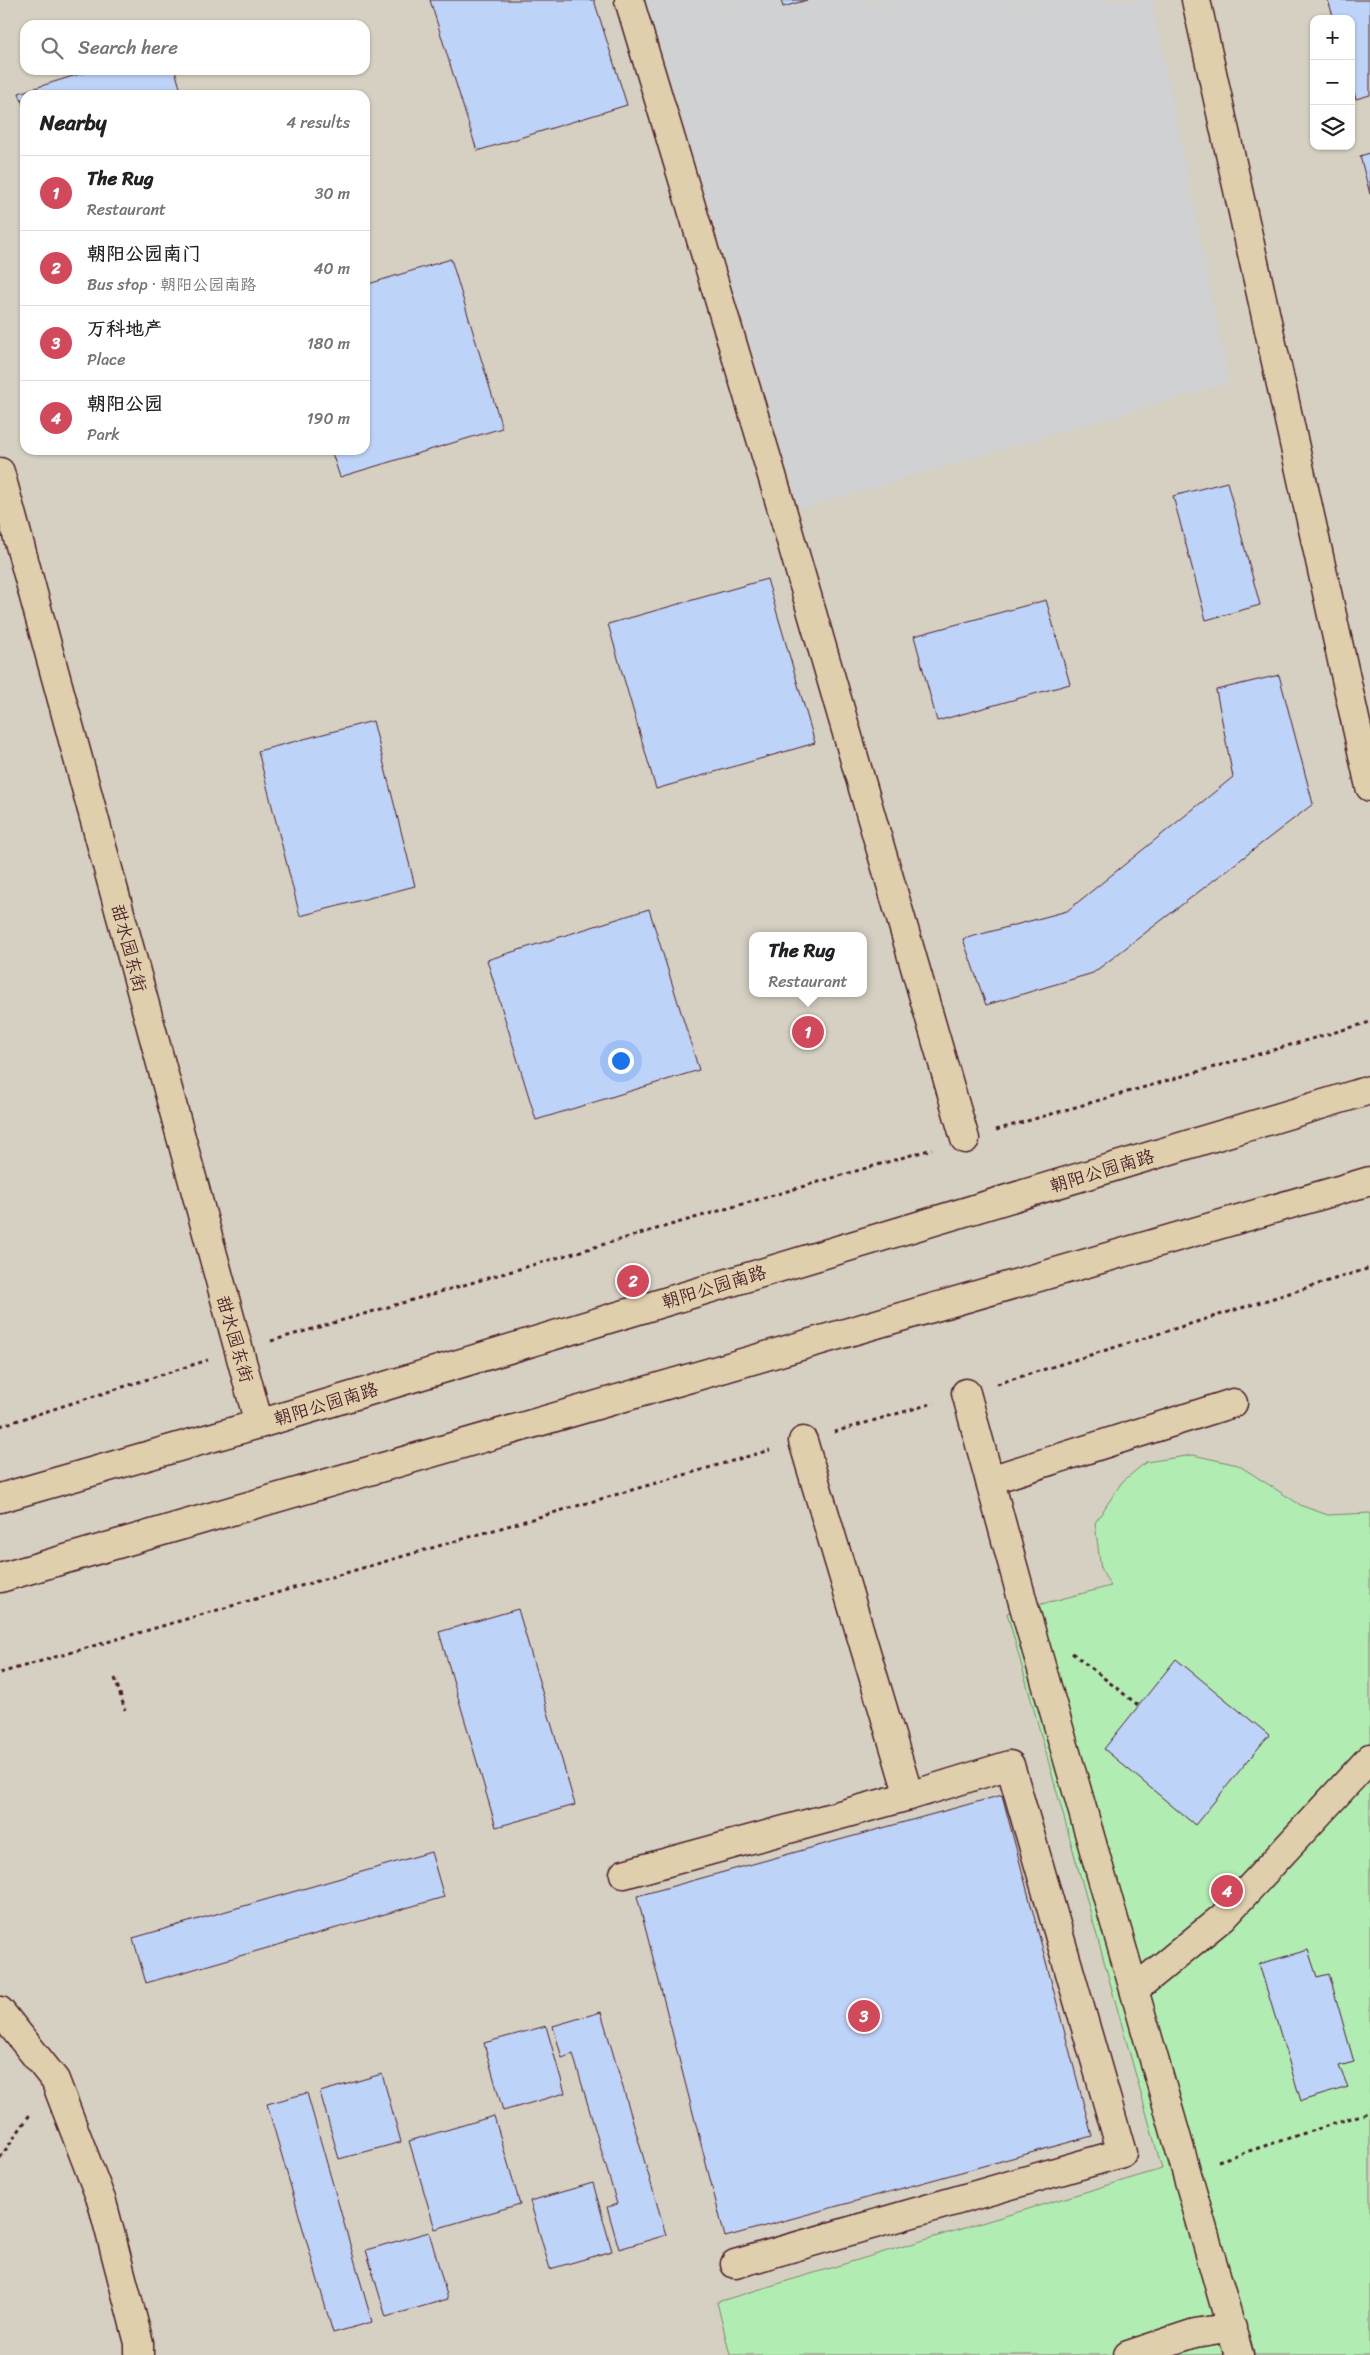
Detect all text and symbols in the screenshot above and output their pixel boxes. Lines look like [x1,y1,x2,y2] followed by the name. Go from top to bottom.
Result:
[1310,15,1355,150] map controls
[1310,15,1355,60] button: +
[20,20,370,75] search box
[78,31,178,64] text: Search here
[38,34,66,62] icon: search
[1310,60,1355,105] button: −
[40,104,106,142] text: Nearby
[1310,105,1355,150] button: layers
[286,108,350,137] text: 4 results
[87,162,154,195] text: The Rug
[53,179,59,208] text: 1
[315,179,350,208] text: 30 m
[87,195,166,224] text: Restaurant
[87,237,201,270] text: 朝阳公园南门
[51,254,61,283] text: 2
[313,254,350,283] text: 40 m
[87,270,256,299] text: Bus stop · 朝阳公园南路
[87,312,163,345] text: 万科地产
[52,329,60,358] text: 3
[307,329,350,358] text: 180 m
[87,345,126,374] text: Place
[87,387,163,420] text: 朝阳公园
[51,404,61,433] text: 4
[307,404,350,433] text: 190 m
[87,420,120,449] text: Park
[102,900,156,996] street label: 甜水园东街
[749,932,867,997] popup
[768,934,835,967] text: The Rug
[768,967,848,996] text: Restaurant
[792,1013,824,1051] pin: 1
[608,1048,634,1074] your location
[1046,1140,1158,1202] street label: 朝阳公园南路
[658,1256,770,1318] street label: 朝阳公园南路
[617,1262,649,1300] pin: 2
[207,1291,263,1387] street label: 甜水园东街
[270,1373,382,1435] street label: 朝阳公园南路
[1211,1872,1243,1910] pin: 4
[848,1997,880,2035] pin: 3

